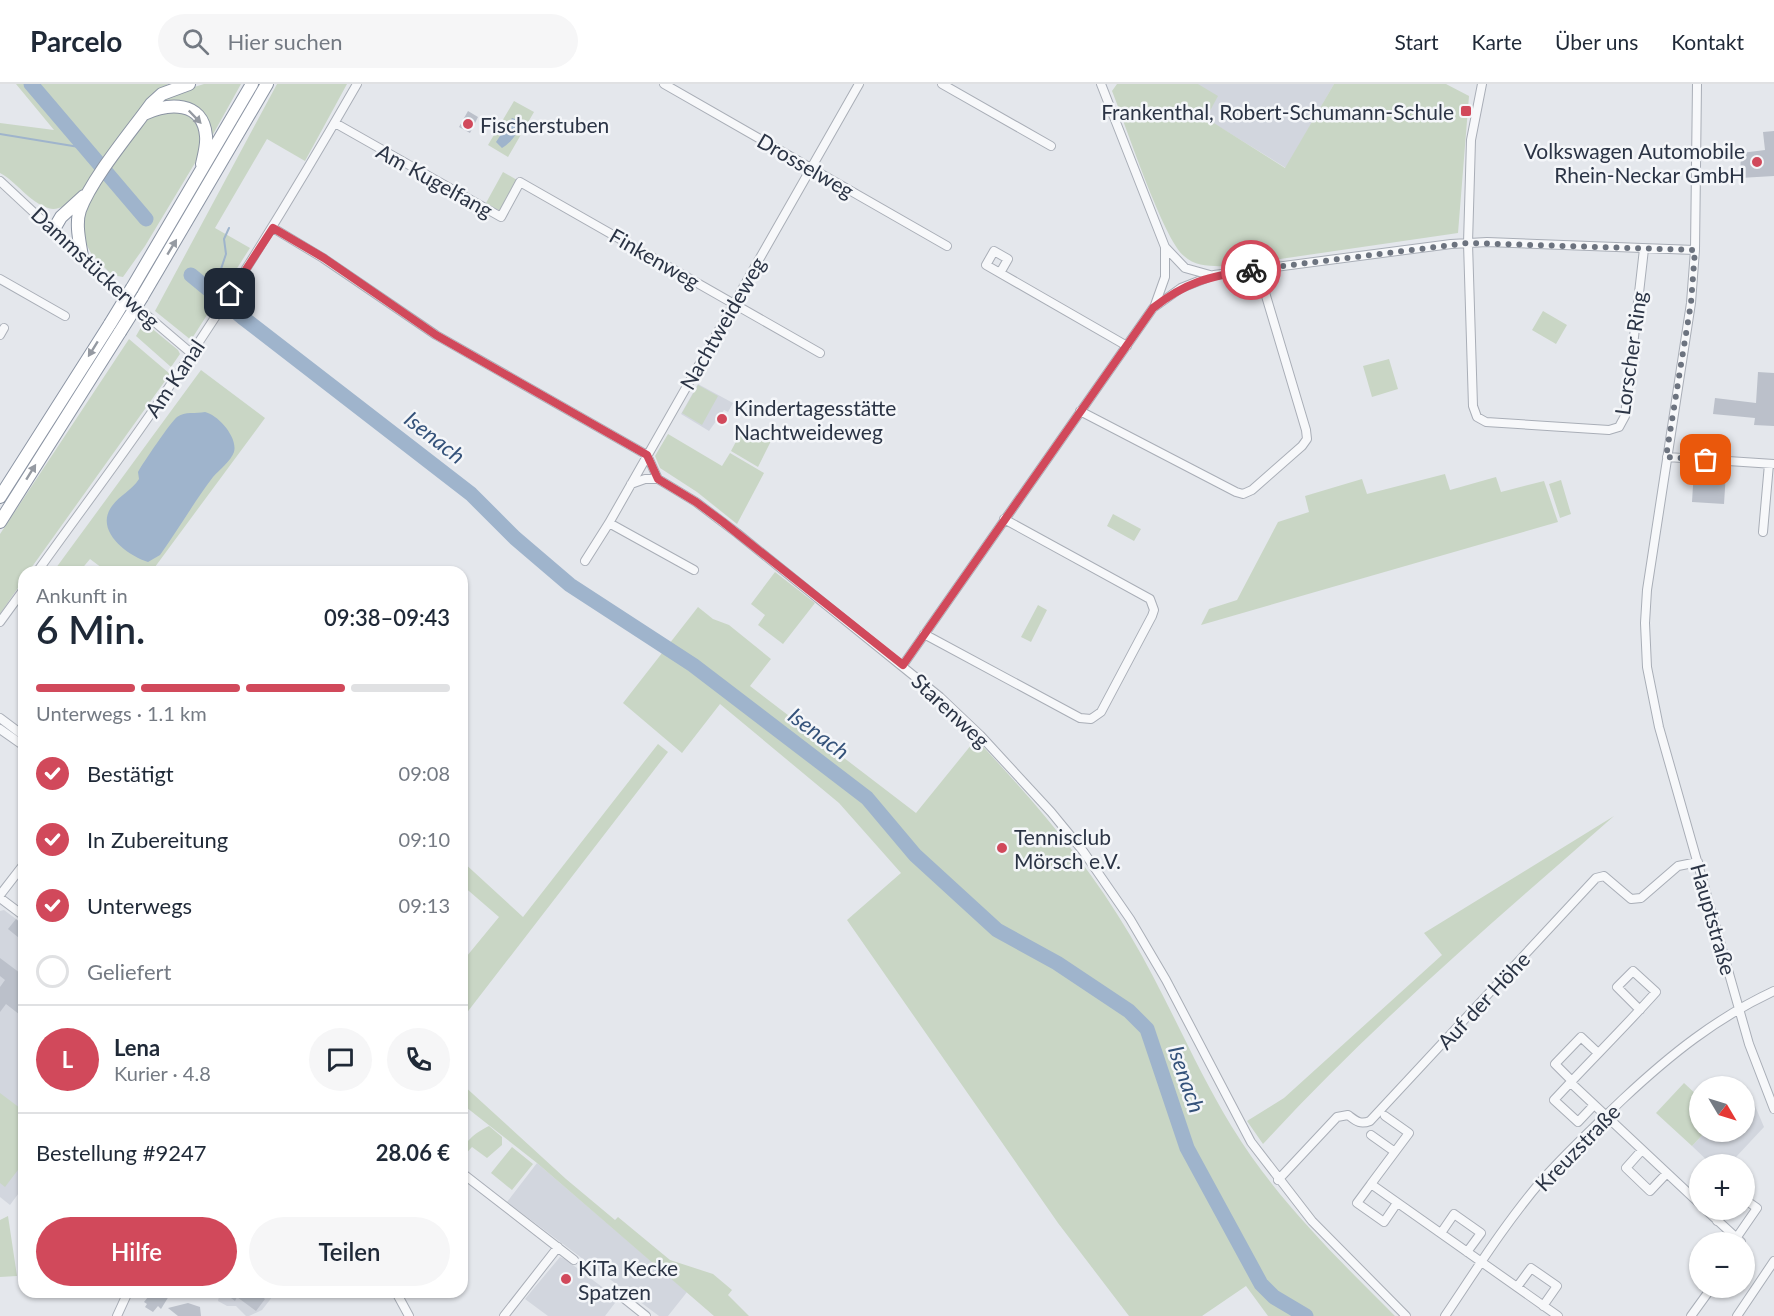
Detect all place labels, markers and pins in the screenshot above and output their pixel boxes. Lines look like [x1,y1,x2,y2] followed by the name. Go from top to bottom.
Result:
[1101,99,1454,124] place label: Frankenthal, Robert-Schumann-Schule
[1459,104,1473,118] marker: Frankenthal, Robert-Schumann-Schule
[480,112,609,137] place label: Fischerstuben
[461,117,475,131] marker: Fischerstuben
[1524,138,1745,187] place label: Volkswagen Automobile Rhein-Neckar GmbH
[1750,155,1764,169] marker: Volkswagen Automobile Rhein-Neckar GmbH
[204,268,255,319] pin
[734,395,896,444] place label: Kindertagesstätte Nachtweideweg
[715,412,729,426] marker: Kindertagesstätte Nachtweideweg
[1680,434,1731,485] pin
[1014,824,1121,873] place label: Tennisclub Mörsch e.V.
[995,841,1009,855] marker: Tennisclub Mörsch e.V.
[578,1255,678,1304] place label: KiTa Kecke Spatzen
[559,1272,573,1286] marker: KiTa Kecke Spatzen

